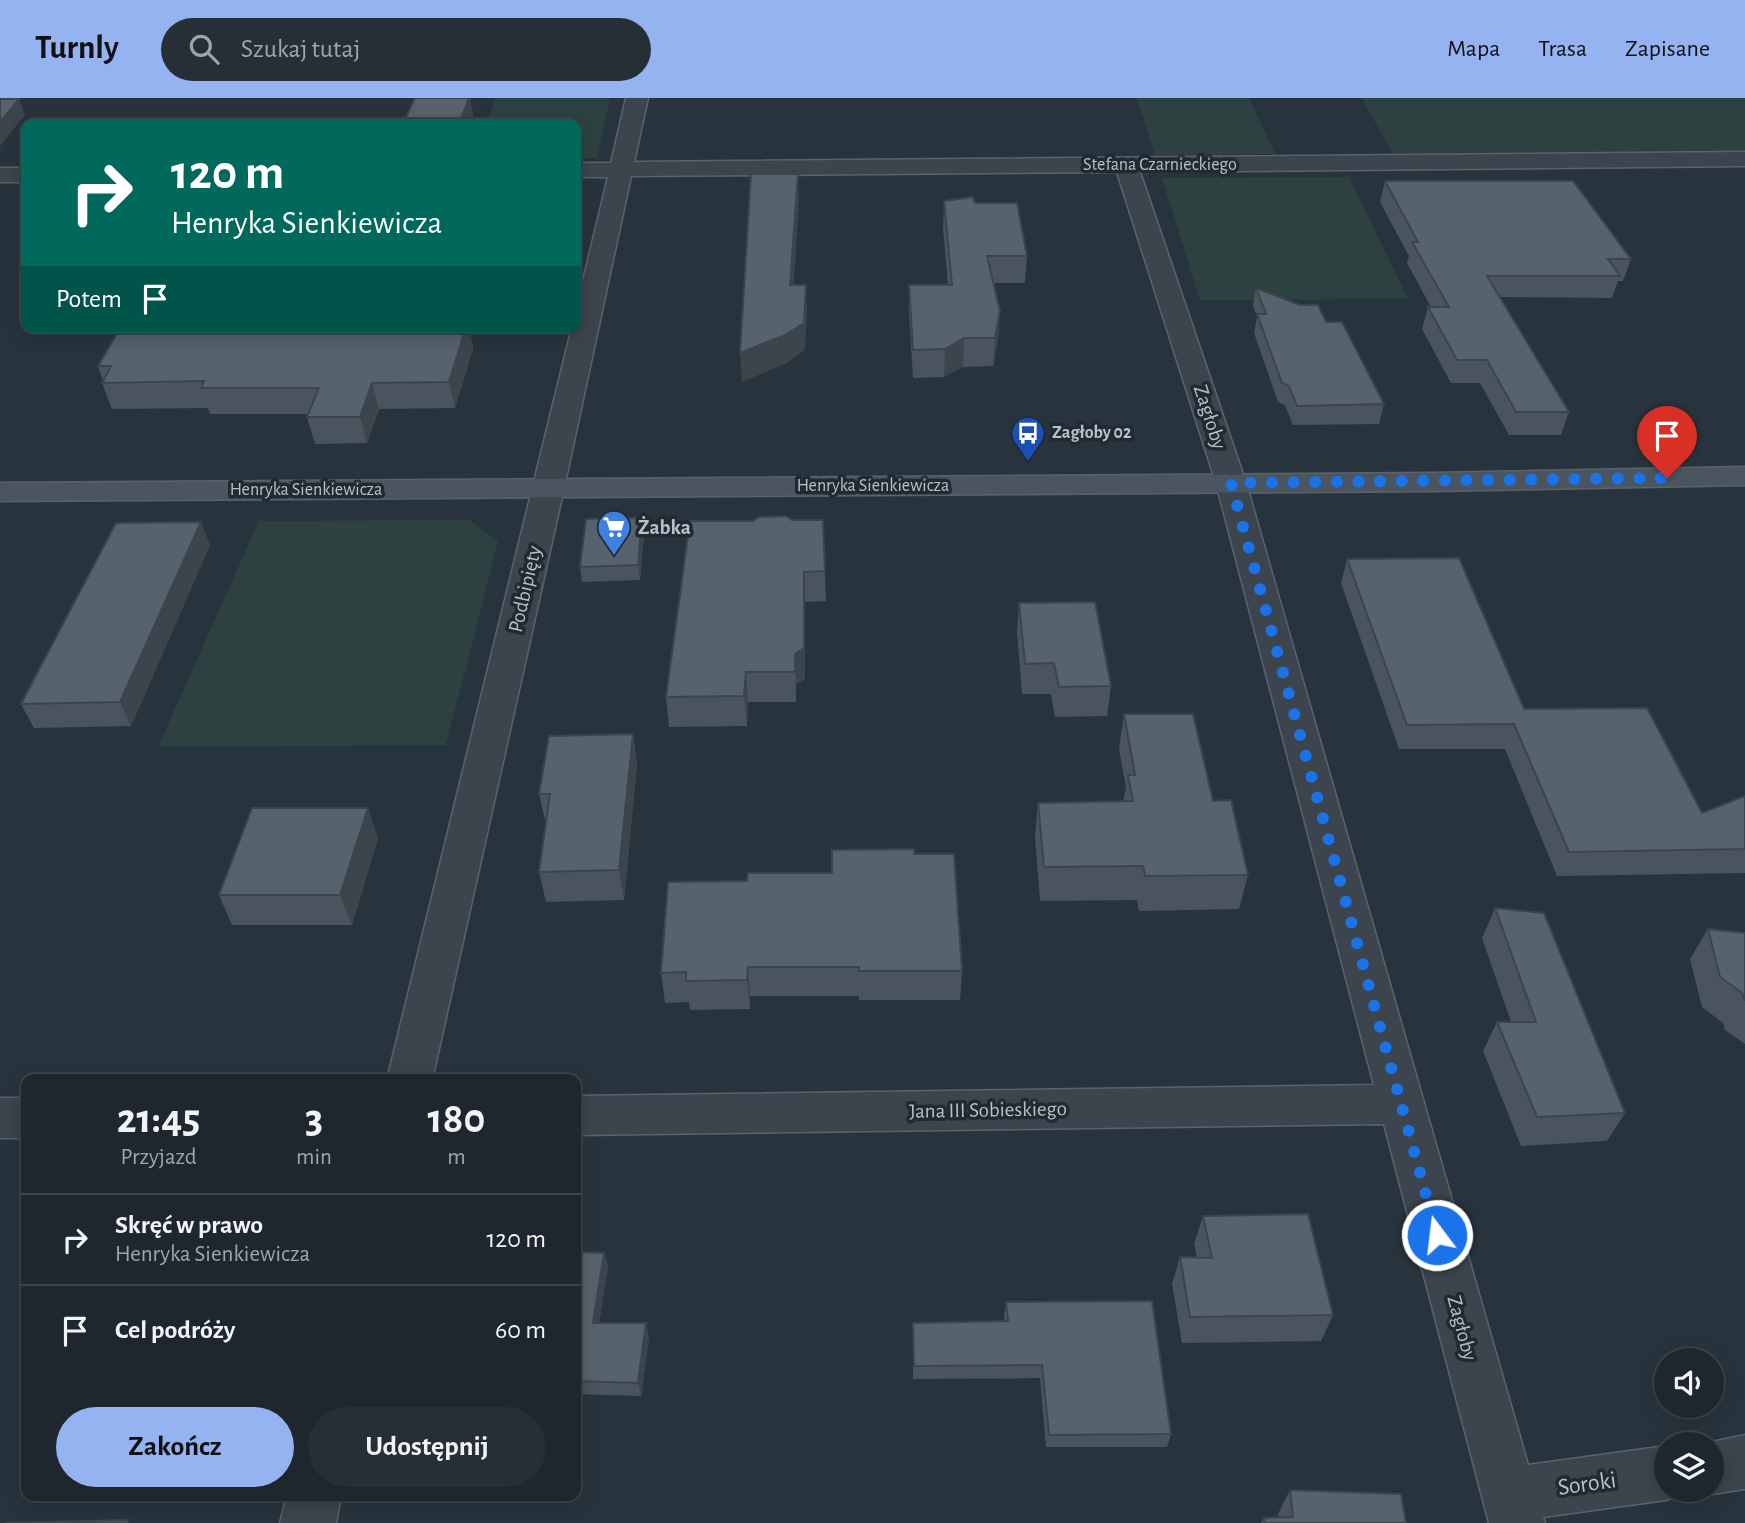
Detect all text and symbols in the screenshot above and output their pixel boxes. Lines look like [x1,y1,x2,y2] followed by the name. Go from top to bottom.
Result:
[161,18,651,81] search box
[185,30,223,68] icon: search
[35,32,119,65] text: Turnly
[241,36,360,62] text: Szukaj tutaj
[1447,37,1500,61] text: Mapa
[1538,37,1587,61] text: Trasa
[1625,37,1710,61] text: Zapisane
[56,147,147,238] icon: right
[171,149,284,198] text: 120 m
[1083,156,1237,174] street label: Stefana Czarnieckiego
[171,207,442,239] text: Henryka Sienkiewicza
[136,280,174,318] icon: arrive
[56,286,122,312] text: Potem
[1190,382,1230,452] street label: Zagłoby
[1637,406,1697,478] pin
[1009,414,1047,463] bus stop icon: Zagłoby 02
[1648,417,1686,455] icon: arrive
[1052,424,1132,442] place label: Zagłoby 02
[797,477,949,495] street label: Henryka Sienkiewicza
[230,481,382,499] street label: Henryka Sienkiewicza
[595,508,633,557] supermarket icon: Żabka
[638,516,691,538] place label: Żabka
[505,544,545,634] street label: Podbipięty
[117,1098,200,1140] text: 21:45
[305,1098,323,1140] text: 3
[428,1098,485,1140] text: 180
[909,1098,1067,1122] street label: Jana III Sobieskiego
[120,1146,197,1169] text: Przyjazd
[296,1146,332,1169] text: min
[447,1146,466,1169] text: m
[1400,1198,1474,1272] position arrow
[115,1212,263,1238] text: Skręć w prawo
[56,1221,94,1259] icon: right
[486,1226,546,1252] text: 120 m
[115,1243,310,1266] text: Henryka Sienkiewicza
[1443,1293,1481,1363] street label: Zagłoby
[56,1312,94,1350] icon: arrive
[115,1317,235,1343] text: Cel podróży
[495,1317,546,1343] text: 60 m
[1654,1348,1724,1502] map controls
[1654,1348,1724,1418] button: sound
[56,1407,294,1487] button: Zakończ
[308,1407,546,1487] button: Udostępnij
[1654,1432,1724,1502] button: layers
[1556,1468,1618,1500] street label: Soroki

